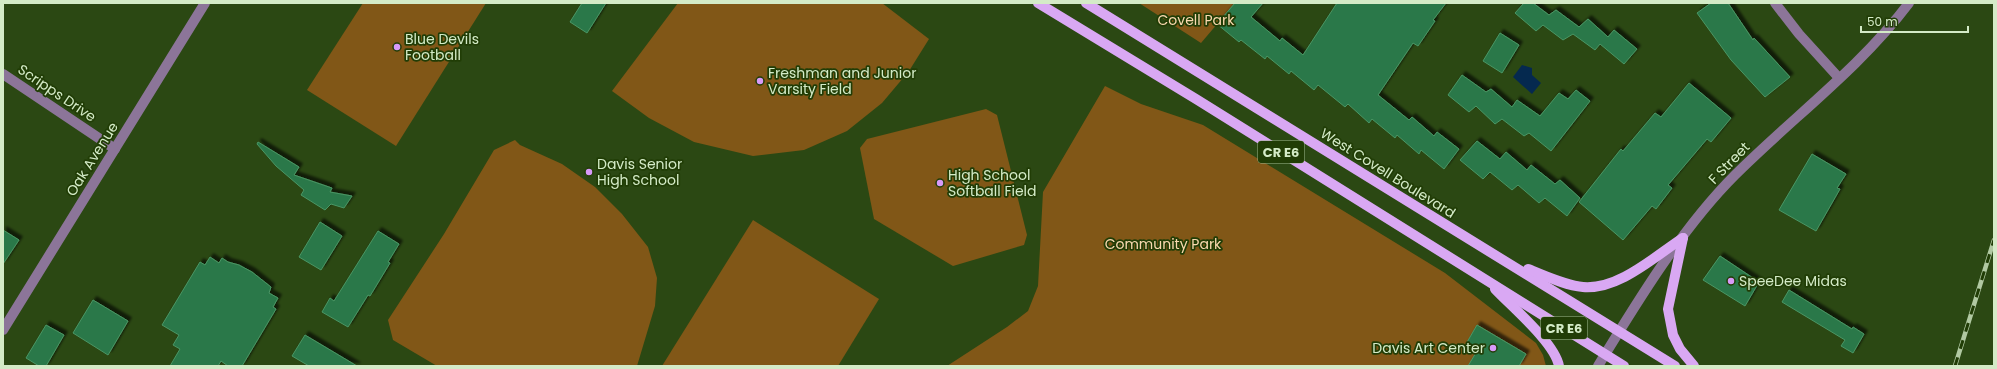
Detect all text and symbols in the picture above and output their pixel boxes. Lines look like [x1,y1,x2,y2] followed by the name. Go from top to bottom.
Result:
[1861,8,1968,34] scale bar
[1158,10,1235,30] park label: Covell Park
[1867,13,1898,30] text: 50 m
[405,29,479,65] place label: Blue Devils Football
[392,42,402,52] marker: Blue Devils Football
[14,59,100,127] street label: Scripps Drive
[768,63,916,99] place label: Freshman and Junior Varsity Field
[755,76,765,86] marker: Freshman and Junior Varsity Field
[61,118,123,200] street label: Oak Avenue
[1317,123,1459,223] street label: West Covell Boulevard
[1704,137,1754,189] street label: F Street
[1258,141,1304,163] road number: CR E6
[597,154,682,190] place label: Davis Senior High School
[948,165,1037,201] place label: High School Softball Field
[584,167,594,177] marker: Davis Senior High School
[935,178,945,188] marker: High School Softball Field
[1105,234,1222,254] park label: Community Park
[1739,271,1847,291] place label: SpeeDee Midas
[1726,276,1736,286] marker: SpeeDee Midas
[1541,317,1587,339] road number: CR E6
[1372,338,1485,358] place label: Davis Art Center
[1488,343,1498,353] marker: Davis Art Center

